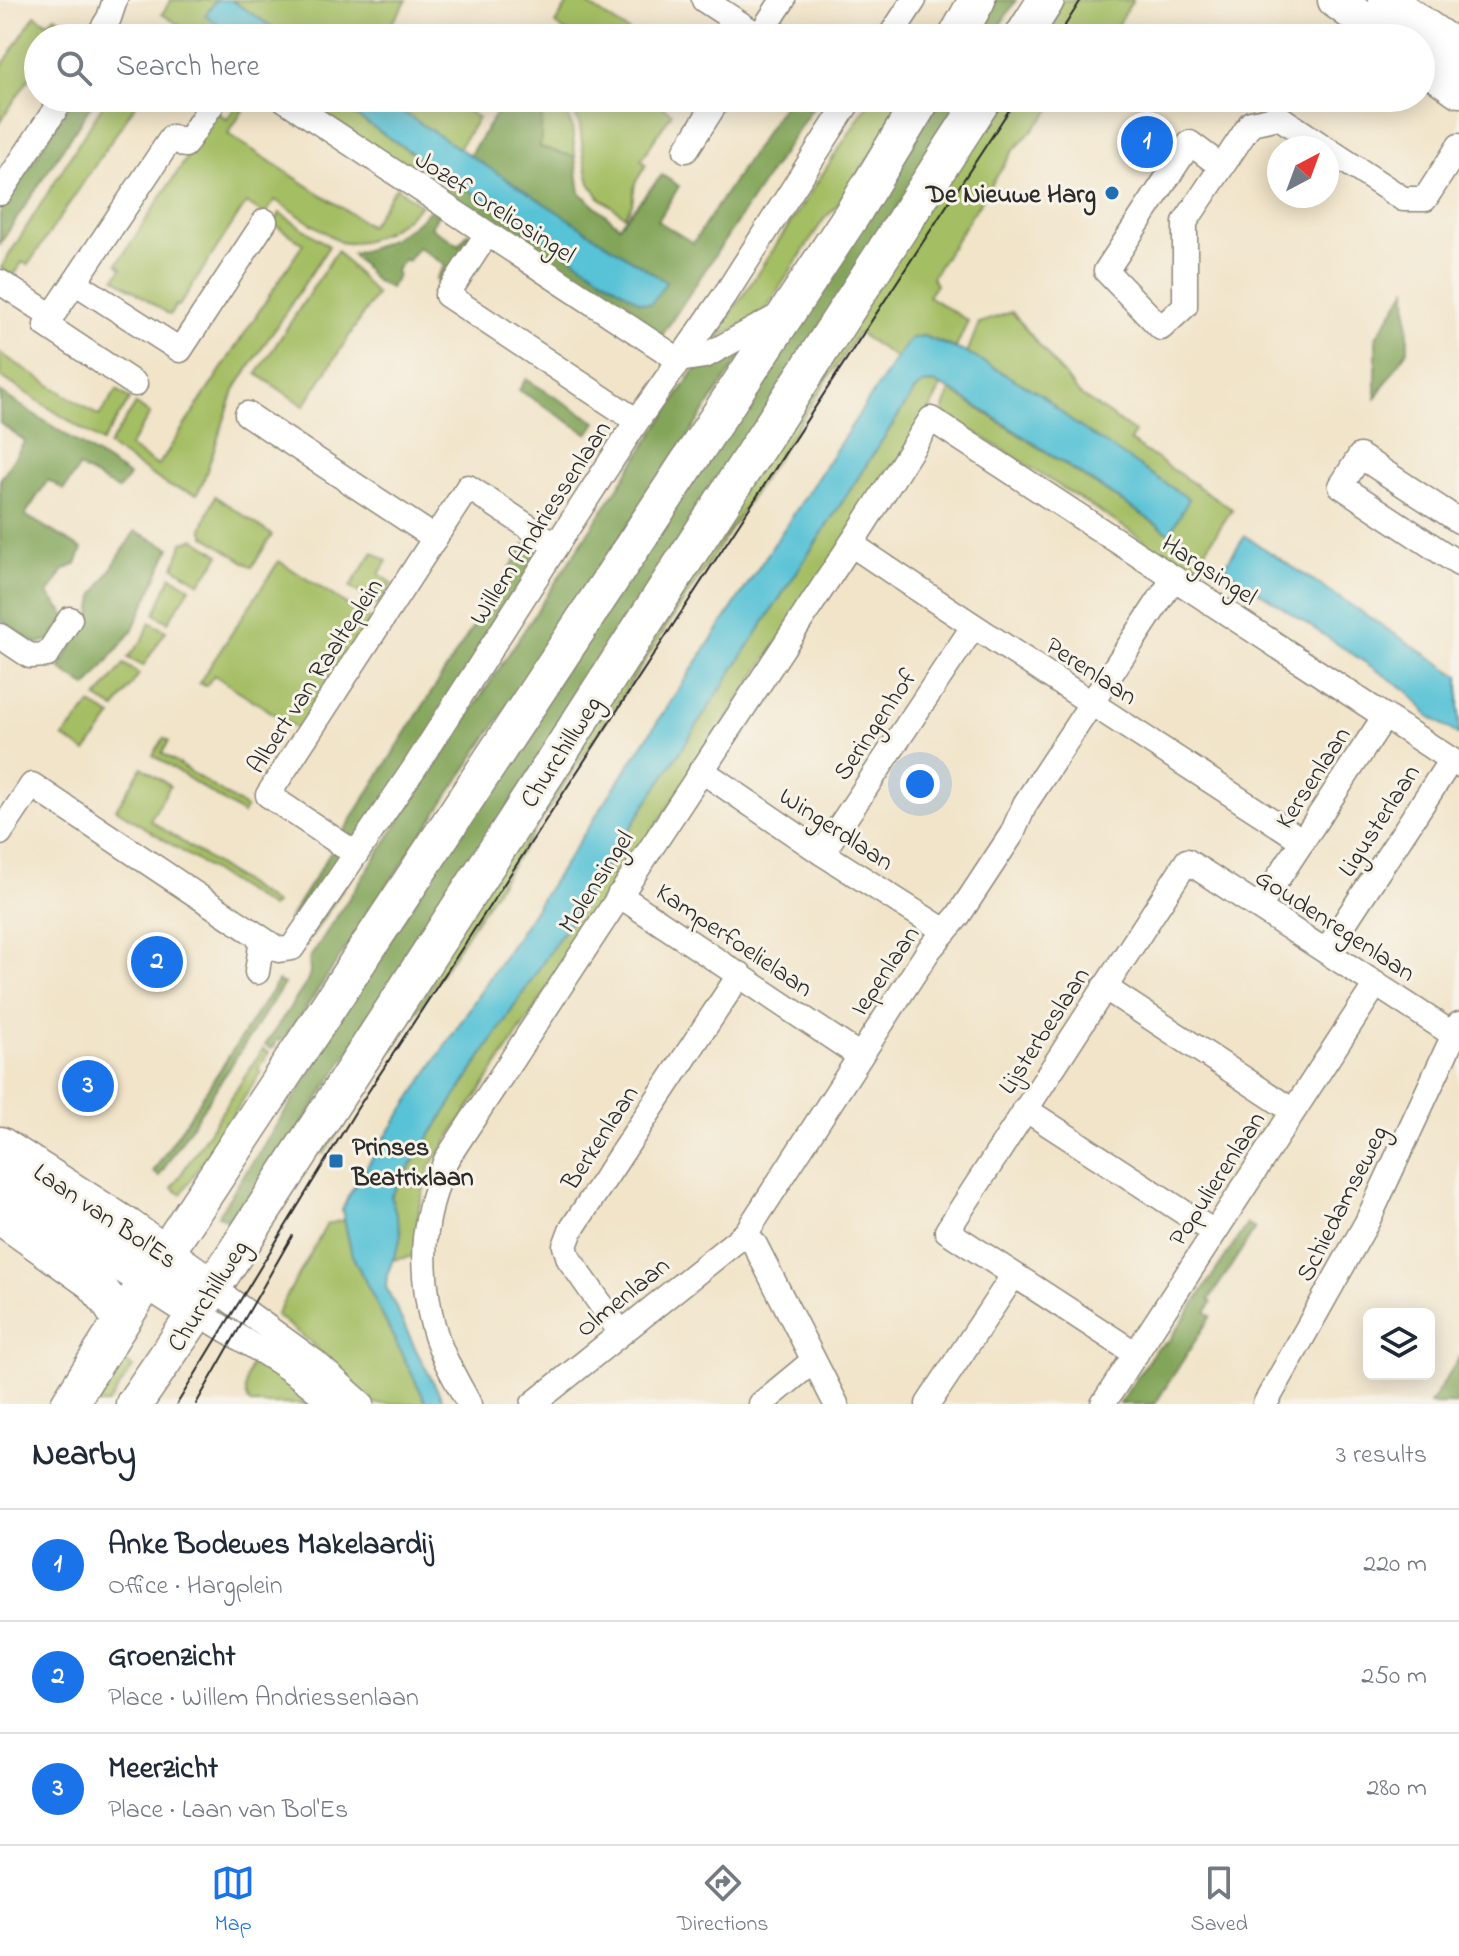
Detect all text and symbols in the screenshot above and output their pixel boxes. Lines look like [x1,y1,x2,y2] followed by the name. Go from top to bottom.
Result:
[24,24,1435,112] search box
[52,46,96,90] icon: search
[116,46,260,90] text: Search here
[1121,112,1173,172] pin: 1
[1267,136,1339,208] north arrow
[406,142,582,275] street label: Jozef Oreliosingel
[925,177,1096,216] place label: De Nieuwe Harg
[1103,184,1121,202] marker: De Nieuwe Harg
[461,414,622,633] street label: Willem Andriessenlaan
[1153,526,1264,617] street label: Hargsingel
[239,571,394,782] street label: Albert van Raalteplein
[1037,629,1144,716] street label: Perenlaan
[825,661,929,789] street label: Seringenhof
[512,689,613,816] street label: Churchillweg
[1267,720,1362,837] street label: Kersenlaan
[1330,758,1431,886] street label: Ligusterlaan
[900,764,940,804] your location
[770,779,900,882] street label: Wingerdlaan
[550,824,645,942] street label: Molensingel
[1247,860,1422,993] street label: Goudenregenlaan
[647,875,820,1008] street label: Kamperfoelielaan
[842,919,931,1024] street label: Iepenlaan
[131,932,183,992] pin: 2
[990,960,1101,1103] street label: Lijsterbeslaan
[62,1056,114,1116] pin: 3
[553,1079,650,1199] street label: Berkenlaan
[1161,1105,1277,1255] street label: Populierenlaan
[1288,1120,1399,1289] street label: Schiedamseweg
[351,1130,474,1198] place label: Prinses Beatrixlaan
[327,1152,345,1170] marker: Prinses Beatrixlaan
[25,1155,184,1280] street label: Laan van Bol'Es
[159,1233,260,1360] street label: Churchillweg
[569,1249,679,1348] street label: Olmenlaan
[1363,1308,1435,1380] map controls
[1363,1308,1435,1380] button: layers
[32,1431,136,1481] text: Nearby
[1336,1437,1427,1475] text: 3 results
[108,1524,433,1568] text: Anke Bodewes Makelaardij
[54,1546,62,1584] text: 1
[1363,1546,1427,1584] text: 220 m
[108,1568,283,1606] text: Office · Hargplein
[108,1636,236,1680] text: Groenzicht
[52,1658,64,1696] text: 2
[1361,1658,1427,1696] text: 250 m
[108,1680,419,1718] text: Place · Willem Andriessenlaan
[108,1748,218,1792] text: Meerzicht
[53,1770,63,1808] text: 3
[1366,1770,1427,1808] text: 280 m
[108,1792,348,1830] text: Place · Laan van Bol'Es
[211,1861,255,1941] tab: Map
[677,1861,768,1941] tab: Directions
[1191,1861,1248,1941] tab: Saved

